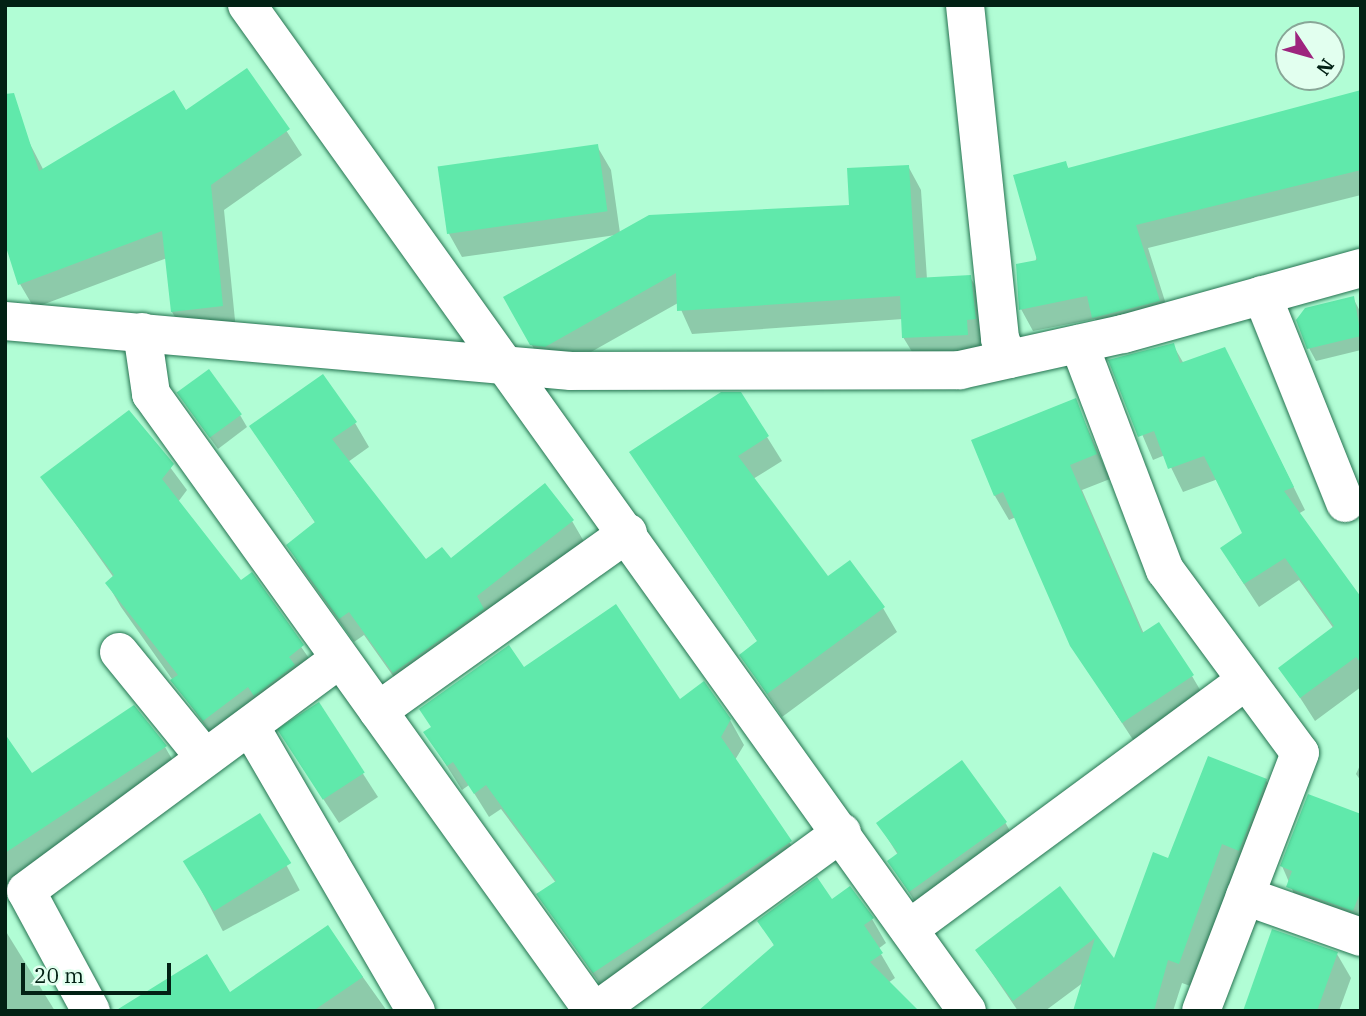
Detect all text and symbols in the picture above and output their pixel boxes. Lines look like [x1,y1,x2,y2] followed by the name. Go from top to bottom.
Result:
[1275,21,1345,91] north arrow
[1311,54,1339,80] text: N
[24,950,175,994] scale bar
[34,961,84,989] text: 20 m

